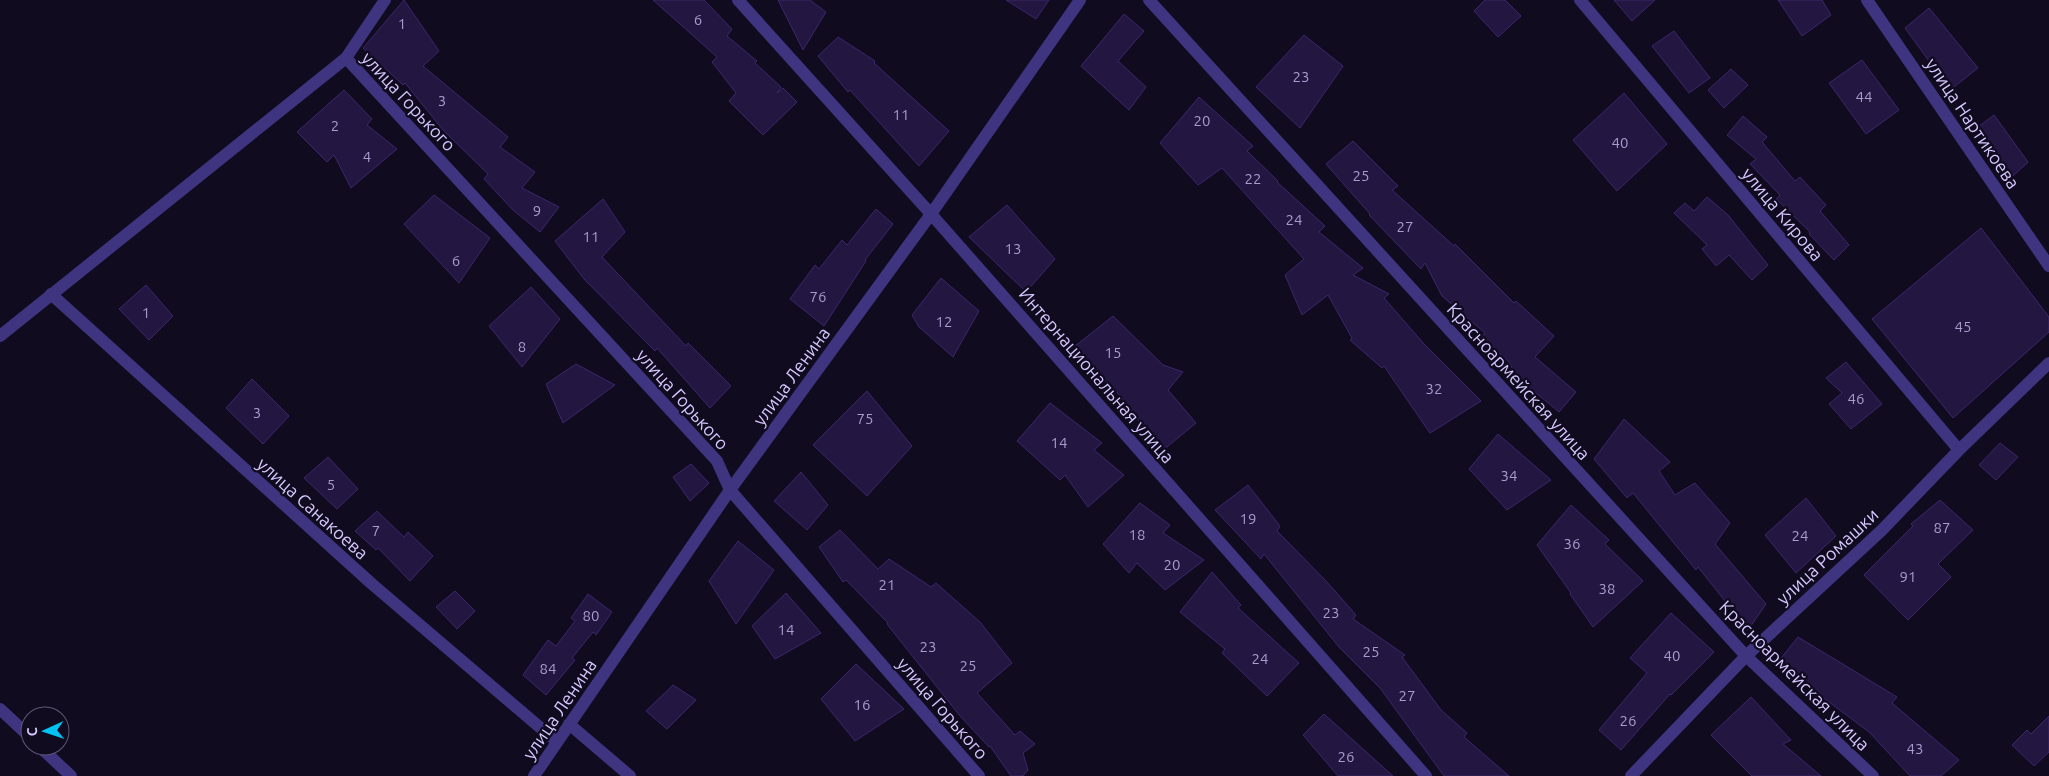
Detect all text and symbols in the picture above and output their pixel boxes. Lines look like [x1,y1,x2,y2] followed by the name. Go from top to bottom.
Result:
[694,11,702,28] house number: 6
[398,15,406,32] house number: 1
[358,47,460,155] street label: улица Горького
[1922,54,2024,192] street label: улица Нартикоева
[1293,68,1309,85] house number: 23
[1856,88,1872,105] house number: 44
[438,92,446,109] house number: 3
[893,106,909,123] house number: 11
[1194,112,1210,129] house number: 20
[331,117,339,134] house number: 2
[1612,134,1628,151] house number: 40
[363,148,371,165] house number: 4
[1738,163,1828,265] street label: улица Кирова
[1353,167,1369,184] house number: 25
[1245,170,1261,187] house number: 22
[533,202,541,219] house number: 9
[1286,211,1302,228] house number: 24
[1397,218,1413,235] house number: 27
[583,228,599,245] house number: 11
[1005,240,1021,257] house number: 13
[452,252,460,269] house number: 6
[1015,283,1179,467] street label: Интернациональная улица
[810,288,826,305] house number: 76
[1443,299,1595,463] street label: Красноармейская улица
[142,304,150,321] house number: 1
[936,313,952,330] house number: 12
[1955,318,1971,335] house number: 45
[749,323,833,429] street label: улица Ленина
[518,338,526,355] house number: 8
[1105,344,1121,361] house number: 15
[633,345,733,453] street label: улица Горького
[1426,380,1442,397] house number: 32
[1848,390,1864,407] house number: 46
[253,404,261,421] house number: 3
[857,410,873,427] house number: 75
[1051,434,1067,451] house number: 14
[254,453,372,563] street label: улица Санакоева
[1501,467,1517,484] house number: 34
[327,476,335,493] house number: 5
[1772,504,1882,608] street label: улица Ромашки
[1240,510,1256,527] house number: 19
[1934,519,1950,536] house number: 87
[372,522,380,539] house number: 7
[1129,526,1145,543] house number: 18
[1792,527,1808,544] house number: 24
[1564,535,1580,552] house number: 36
[1164,556,1180,573] house number: 20
[1900,568,1916,585] house number: 91
[879,576,895,593] house number: 21
[1599,580,1615,597] house number: 38
[1716,596,1874,754] street label: Красноармейская улица
[1323,604,1339,621] house number: 23
[583,607,599,624] house number: 80
[778,621,794,638] house number: 14
[920,638,936,655] house number: 23
[1363,643,1379,660] house number: 25
[1664,647,1680,664] house number: 40
[1252,650,1268,667] house number: 24
[893,653,993,763] street label: улица Горького
[518,655,600,763] street label: улица Ленина
[960,657,976,674] house number: 25
[540,660,556,677] house number: 84
[1399,687,1415,704] house number: 27
[854,696,870,713] house number: 16
[20,706,70,756] north arrow
[1620,712,1636,729] house number: 26
[24,727,40,737] text: С
[1907,740,1923,757] house number: 43
[1338,748,1354,765] house number: 26

